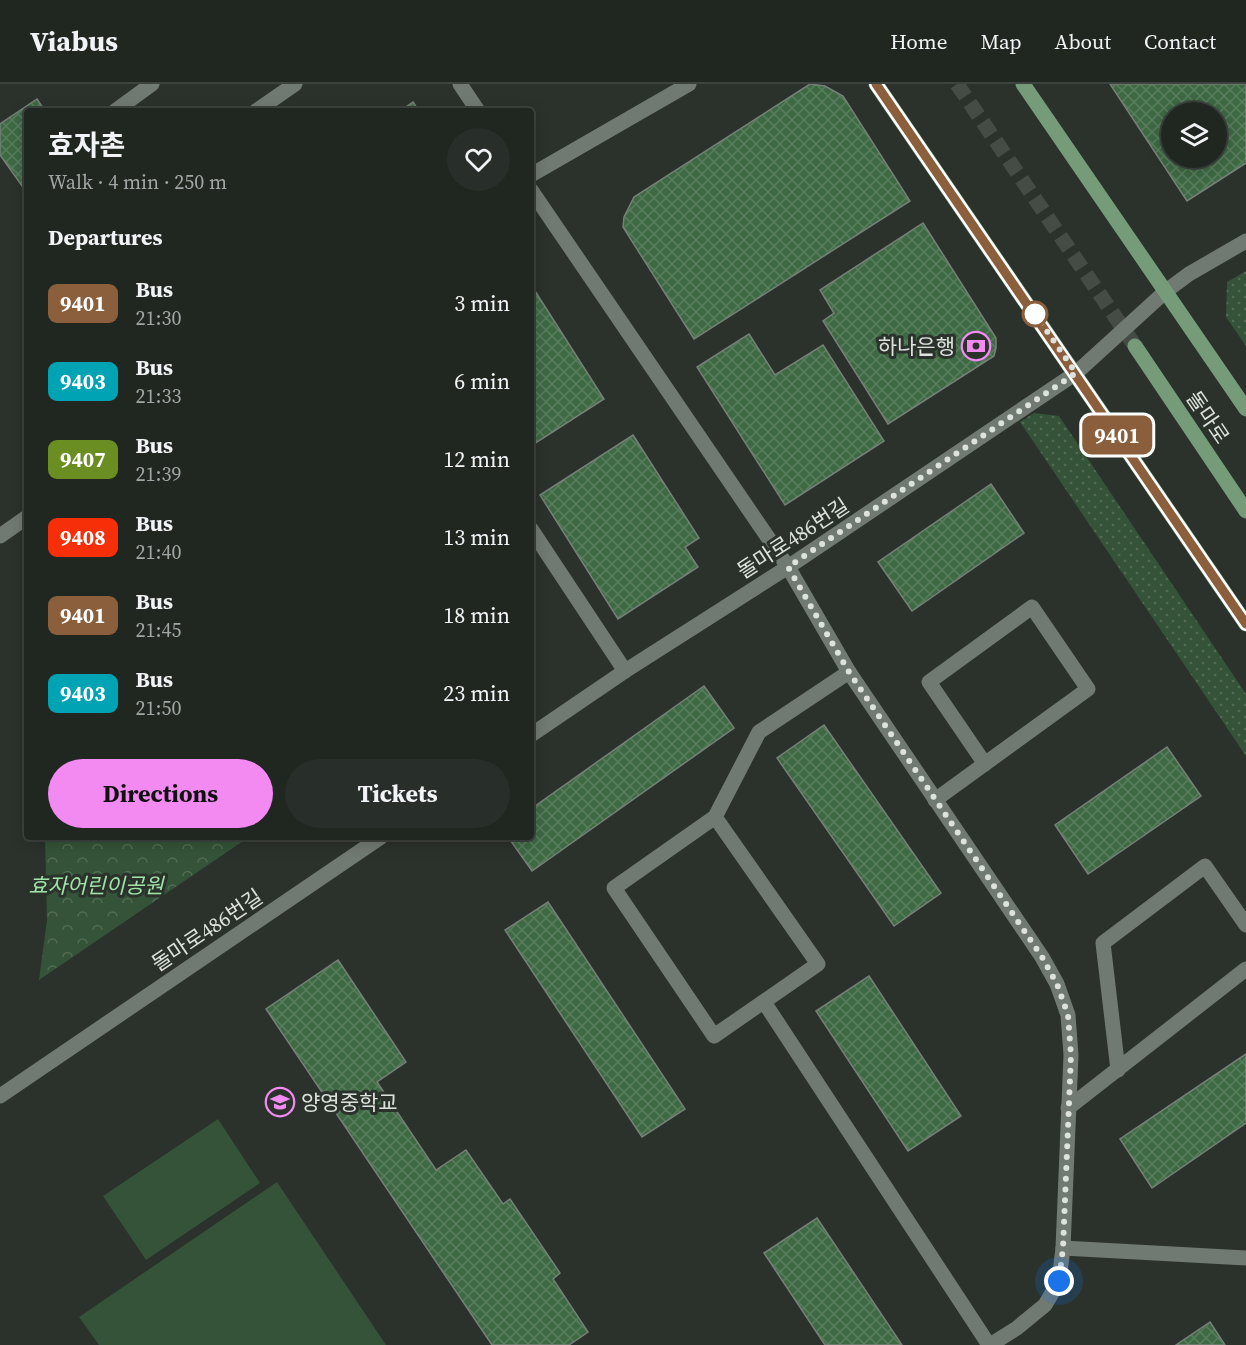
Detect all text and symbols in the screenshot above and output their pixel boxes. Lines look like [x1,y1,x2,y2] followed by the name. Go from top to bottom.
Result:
[30,22,118,60] text: Viabus
[890,27,948,56] text: Home
[981,27,1022,56] text: Map
[1055,27,1111,56] text: About
[1144,27,1216,56] text: Contact
[1161,102,1227,168] map controls
[1161,102,1227,168] button: layers
[48,126,125,164] text: 효자촌
[447,128,510,191] button: heart
[48,168,227,196] text: Walk · 4 min · 250 m
[48,222,162,252] text: Departures
[136,274,173,304] text: Bus
[454,288,510,318] text: 3 min
[60,289,106,318] text: 9401
[1022,301,1048,327] unlabelled marker
[136,304,182,332] text: 21:30
[960,330,992,362] bank icon: 하나은행
[878,332,955,361] place label: 하나은행
[136,352,173,382] text: Bus
[454,366,510,396] text: 6 min
[60,367,106,396] text: 9403
[136,382,182,410] text: 21:33
[1180,385,1236,449] street label: 돌마로
[1075,416,1159,454] line badge: 9401
[1094,421,1140,450] text: 9401
[136,430,173,460] text: Bus
[443,444,510,474] text: 12 min
[60,445,106,474] text: 9407
[136,460,182,488] text: 21:39
[731,491,855,585] street label: 돌마로486번길
[136,508,173,538] text: Bus
[443,522,510,552] text: 13 min
[60,523,106,552] text: 9408
[136,538,182,566] text: 21:40
[136,586,173,616] text: Bus
[443,600,510,630] text: 18 min
[60,601,106,630] text: 9401
[136,616,182,644] text: 21:45
[136,664,173,694] text: Bus
[443,678,510,708] text: 23 min
[60,679,106,708] text: 9403
[136,694,182,722] text: 21:50
[48,759,273,828] button: Directions
[285,759,510,828] button: Tickets
[28,871,165,900] park label: 효자어린이공원
[146,882,268,978] street label: 돌마로486번길
[264,1086,296,1118] school or university icon: 양영중학교
[301,1088,398,1117] place label: 양영중학교
[1044,1266,1074,1296] your location

